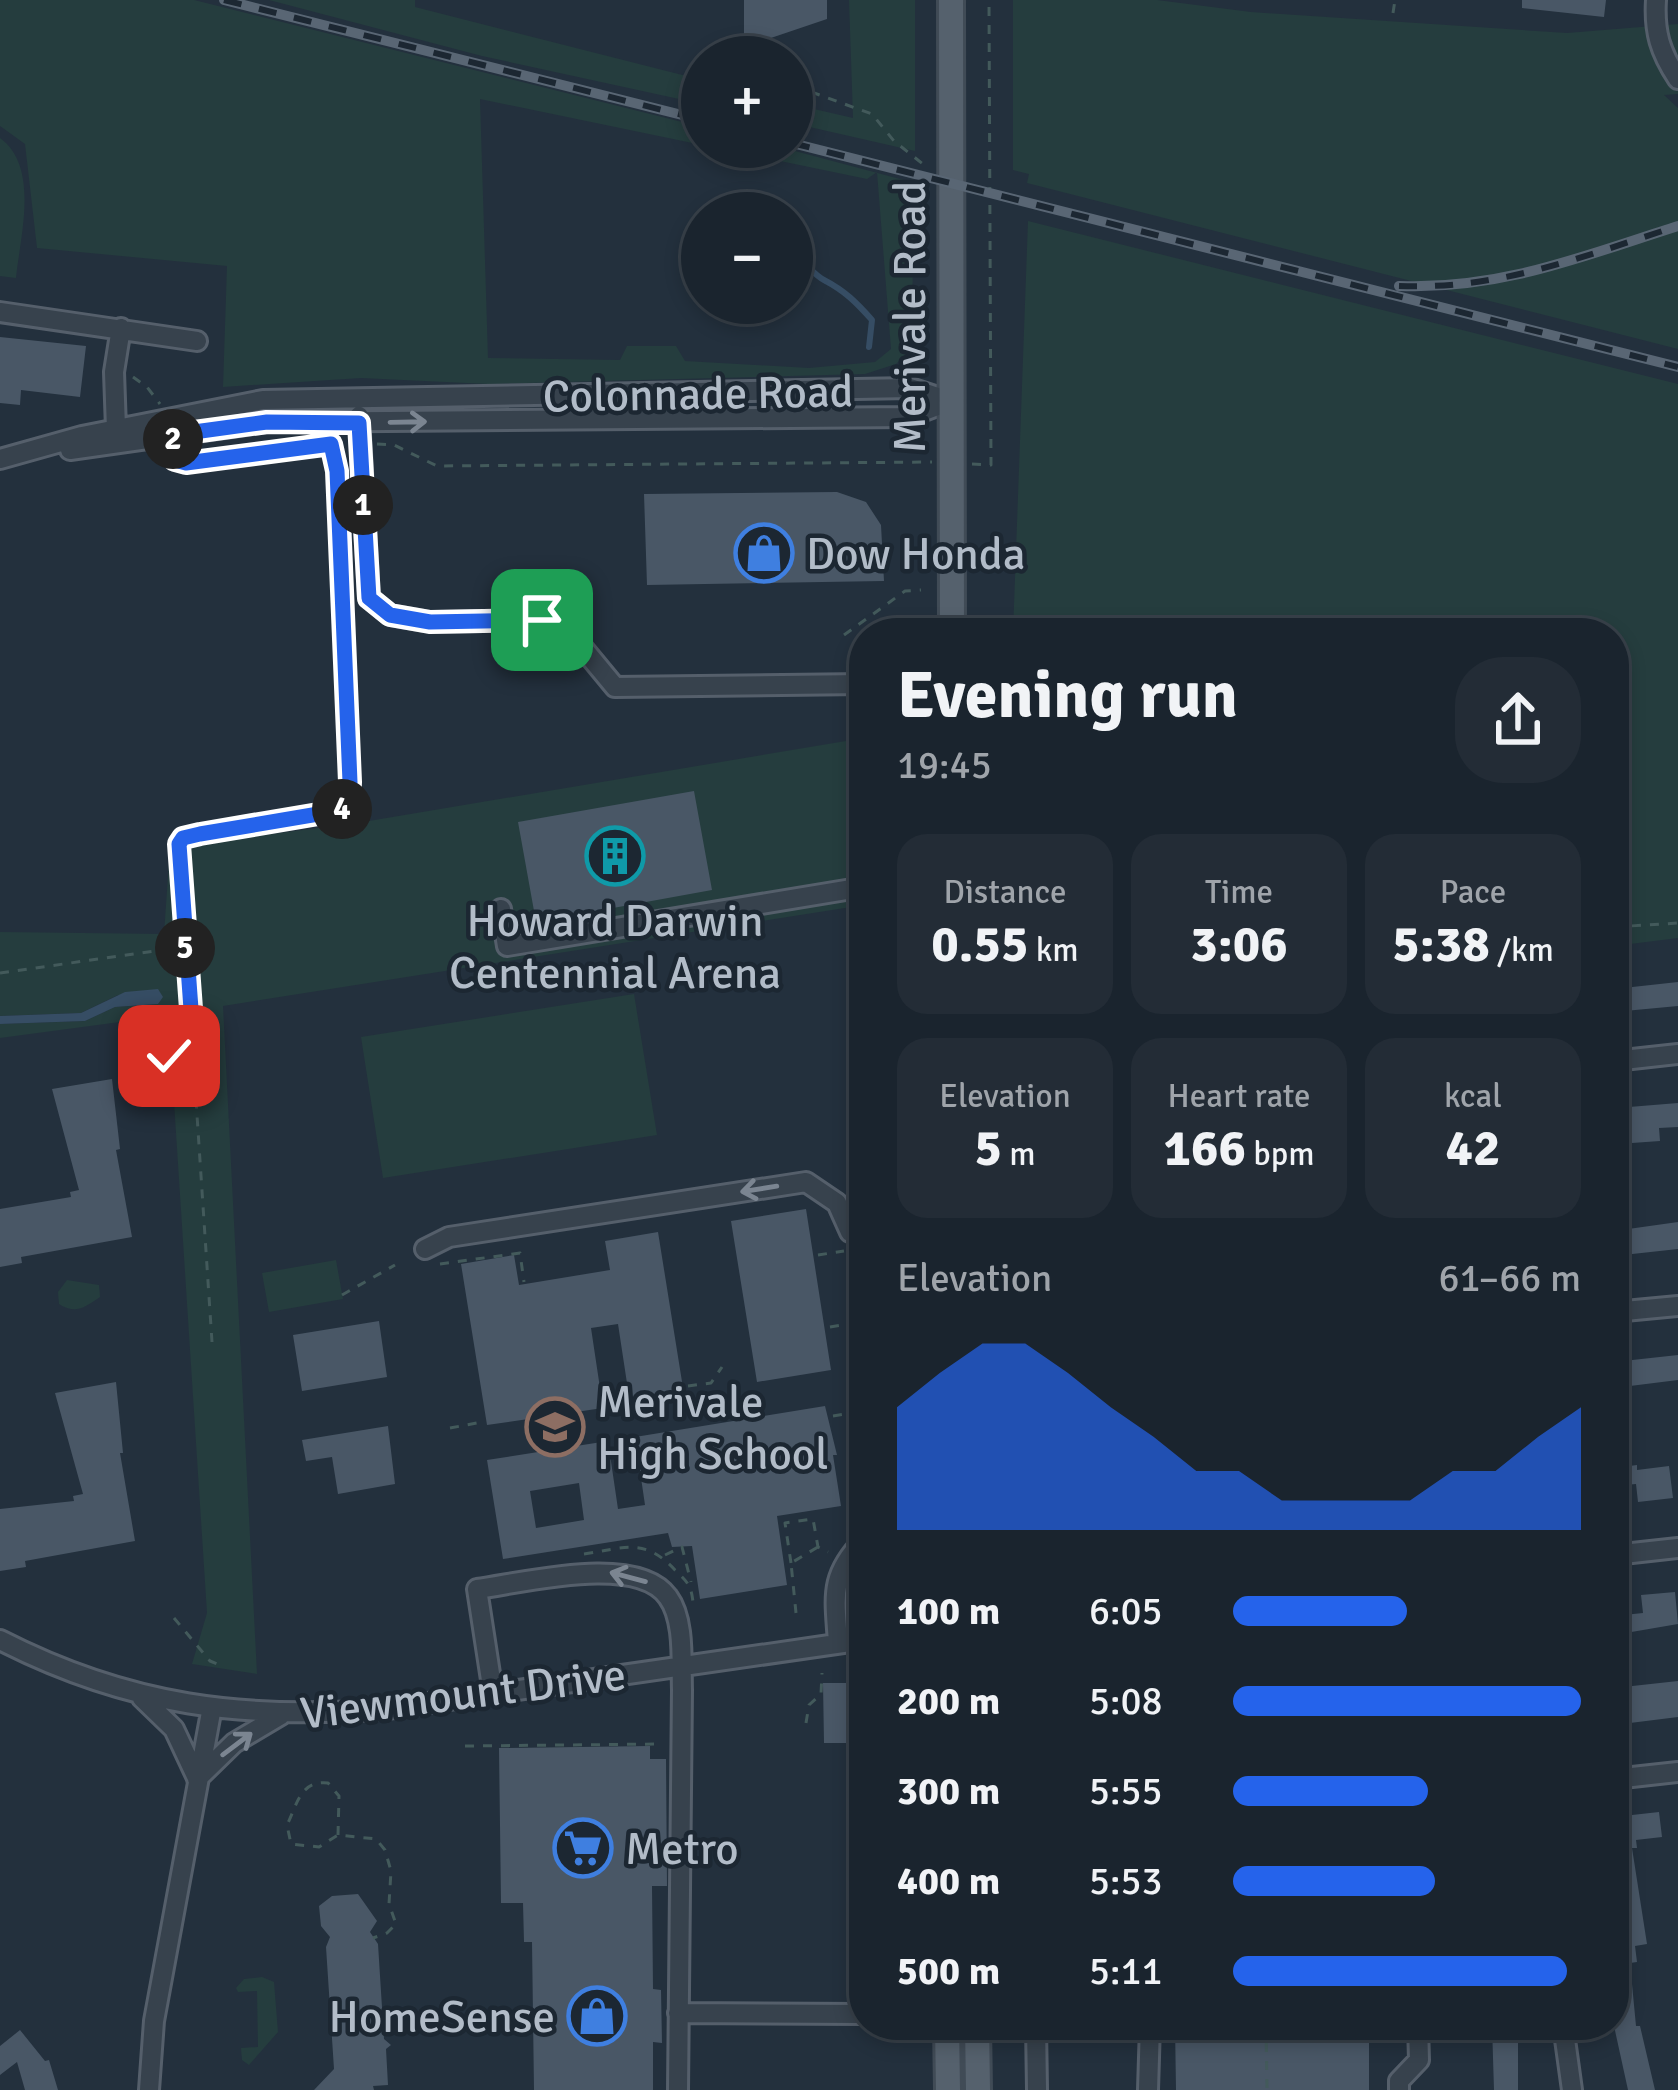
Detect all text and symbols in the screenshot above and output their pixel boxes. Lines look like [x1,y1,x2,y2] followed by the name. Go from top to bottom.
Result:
[681,36,813,324] map controls
[681,36,813,168] button: +
[883,181,938,453] street label: Merivale Road
[681,192,813,324] button: −
[542,364,854,425] street label: Colonnade Road
[143,409,203,469] pin: 2
[388,411,427,433] one-way arrow
[164,418,182,459] text: 2
[333,475,393,535] pin: 1
[354,484,372,525] text: 1
[733,522,795,584] shop icon: Dow Honda
[806,527,1026,582] place label: Dow Honda
[491,569,593,671] pin
[509,587,575,653] icon: arrive
[897,655,1238,736] text: Evening run
[1455,657,1581,783] button: share
[897,741,992,789] text: 19:45
[312,779,372,839] pin: 4
[333,788,351,829] text: 4
[584,825,646,887] building icon: Howard Darwin Centennial Arena
[944,872,1066,913] text: Distance
[1205,872,1273,913] text: Time
[1440,872,1506,913] text: Pace
[449,894,781,1001] place label: Howard Darwin Centennial Arena
[931,913,1029,976] text: 0.55
[1190,913,1288,976] text: 3:06
[1392,913,1490,976] text: 5:38
[155,918,215,978] pin: 5
[176,927,194,968] text: 5
[1029,930,1079,971] text: km
[1490,930,1554,971] text: /km
[118,1005,220,1107] pin
[136,1023,202,1089] icon: check
[939,1076,1071,1117] text: Elevation
[1167,1076,1311,1117] text: Heart rate
[1444,1076,1502,1117] text: kcal
[974,1117,1002,1180] text: 5
[1163,1117,1246,1180] text: 166
[1445,1117,1501,1180] text: 42
[1002,1134,1036,1175] text: m
[1246,1134,1315,1175] text: bpm
[740,1178,779,1201] one-way arrow
[897,1254,1052,1302] text: Elevation
[1438,1254,1581,1302] text: 61–66 m
[597,1375,828,1482] place label: Merivale High School
[524,1396,586,1458] school or university icon: Merivale High School
[610,1565,648,1587] one-way arrow
[897,1587,1000,1635] text: 100 m
[1089,1587,1163,1635] text: 6:05
[297,1647,629,1742] street label: Viewmount Drive
[897,1677,1000,1725] text: 200 m
[1089,1677,1163,1725] text: 5:08
[220,1732,253,1758] one-way arrow
[897,1767,1000,1815] text: 300 m
[1089,1767,1163,1815] text: 5:55
[552,1817,614,1879] supermarket icon: Metro
[625,1822,739,1877] place label: Metro
[897,1857,1000,1905] text: 400 m
[1089,1857,1163,1905] text: 5:53
[897,1947,1000,1995] text: 500 m
[1089,1947,1163,1995] text: 5:11
[566,1985,628,2047] shop icon: HomeSense
[329,1990,555,2045] place label: HomeSense

